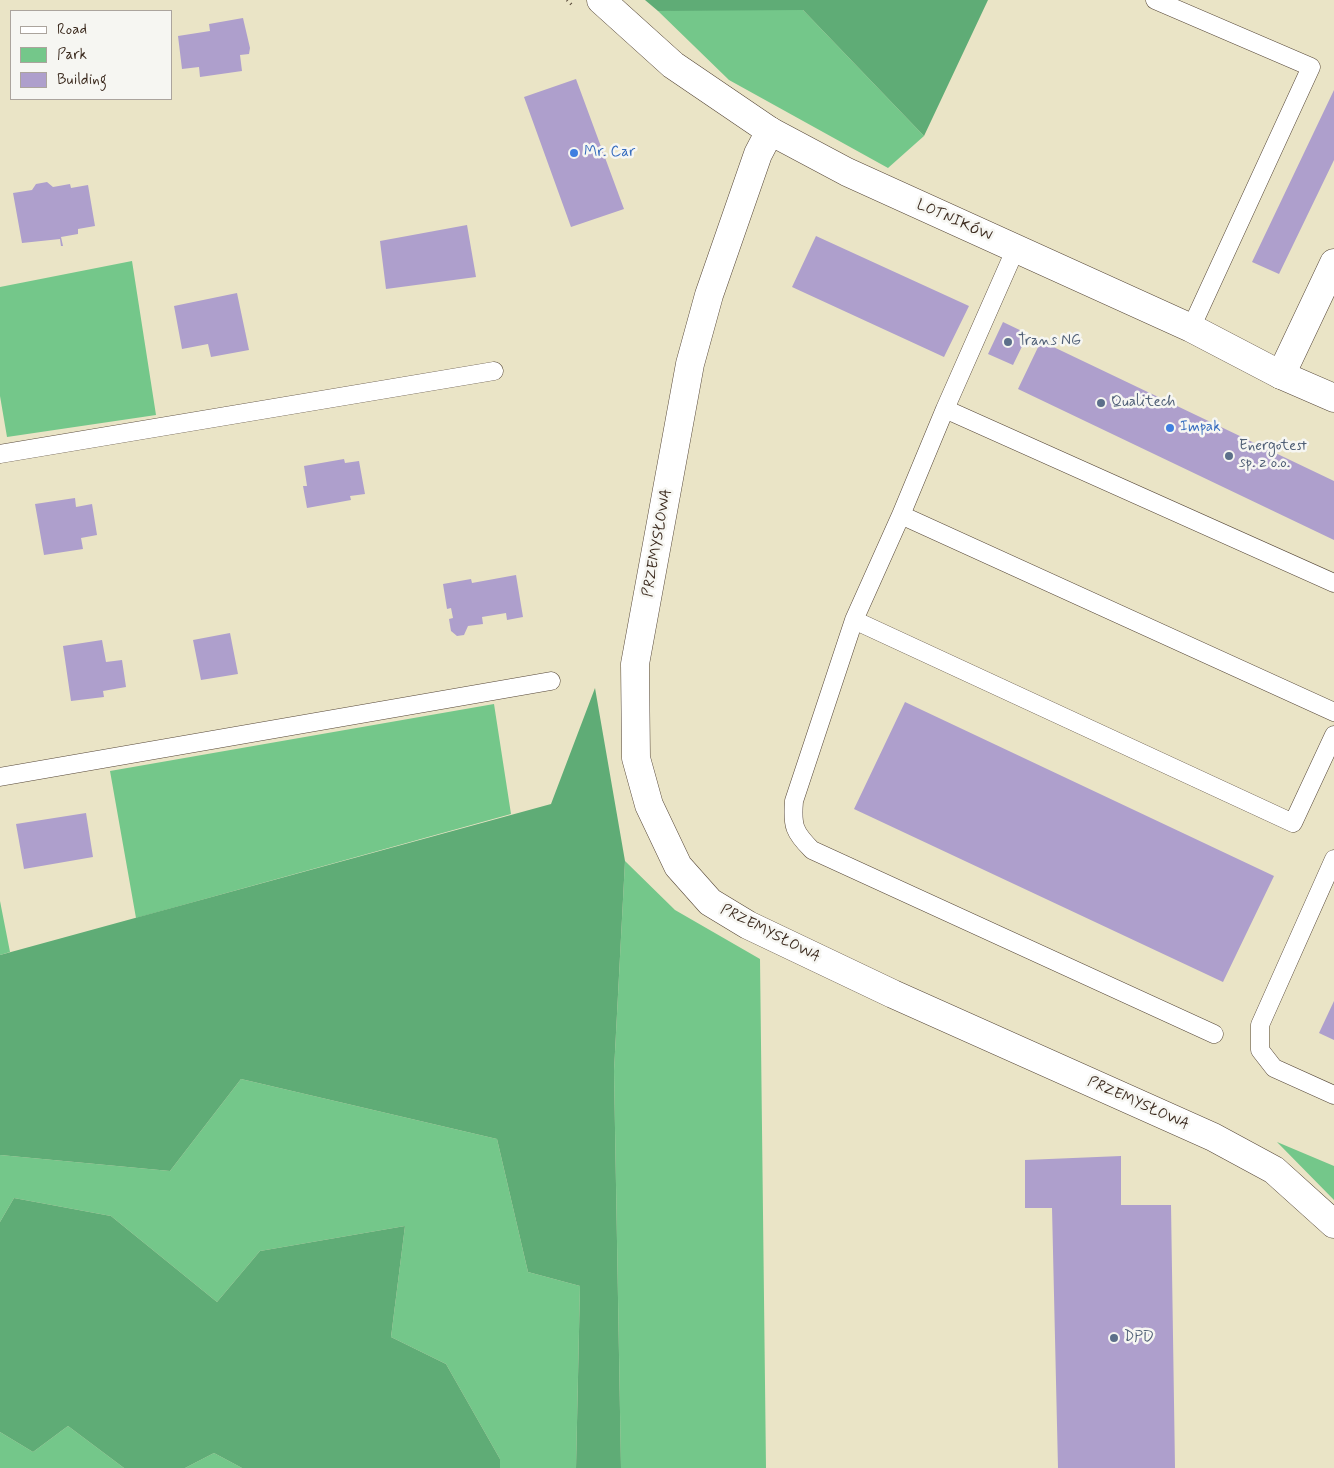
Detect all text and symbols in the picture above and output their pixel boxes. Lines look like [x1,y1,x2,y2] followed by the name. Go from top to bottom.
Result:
[10,10,172,100] legend
[57,20,87,40] text: Road
[57,45,87,65] text: Park
[57,70,107,90] text: Building
[584,144,635,162] place label: Mr. Car
[568,147,580,159] marker: Mr. Car
[913,196,995,246] street label: LOTNIKÓW
[1018,333,1081,351] place label: Trans NG
[1002,336,1014,348] marker: Trans NG
[1111,394,1176,412] place label: Qualitech
[1095,397,1107,409] marker: Qualitech
[1180,419,1221,437] place label: Impak
[1164,422,1176,434] marker: Impak
[1239,438,1307,473] place label: Energotest sp. z o.o.
[1223,450,1235,462] marker: Energotest sp. z o.o.
[640,488,676,598] street label: PRZEMYSŁOWA
[717,901,823,967] street label: PRZEMYSŁOWA
[1084,1074,1192,1134] street label: PRZEMYSŁOWA
[1124,1329,1154,1347] place label: DPD
[1108,1332,1120,1344] marker: DPD

